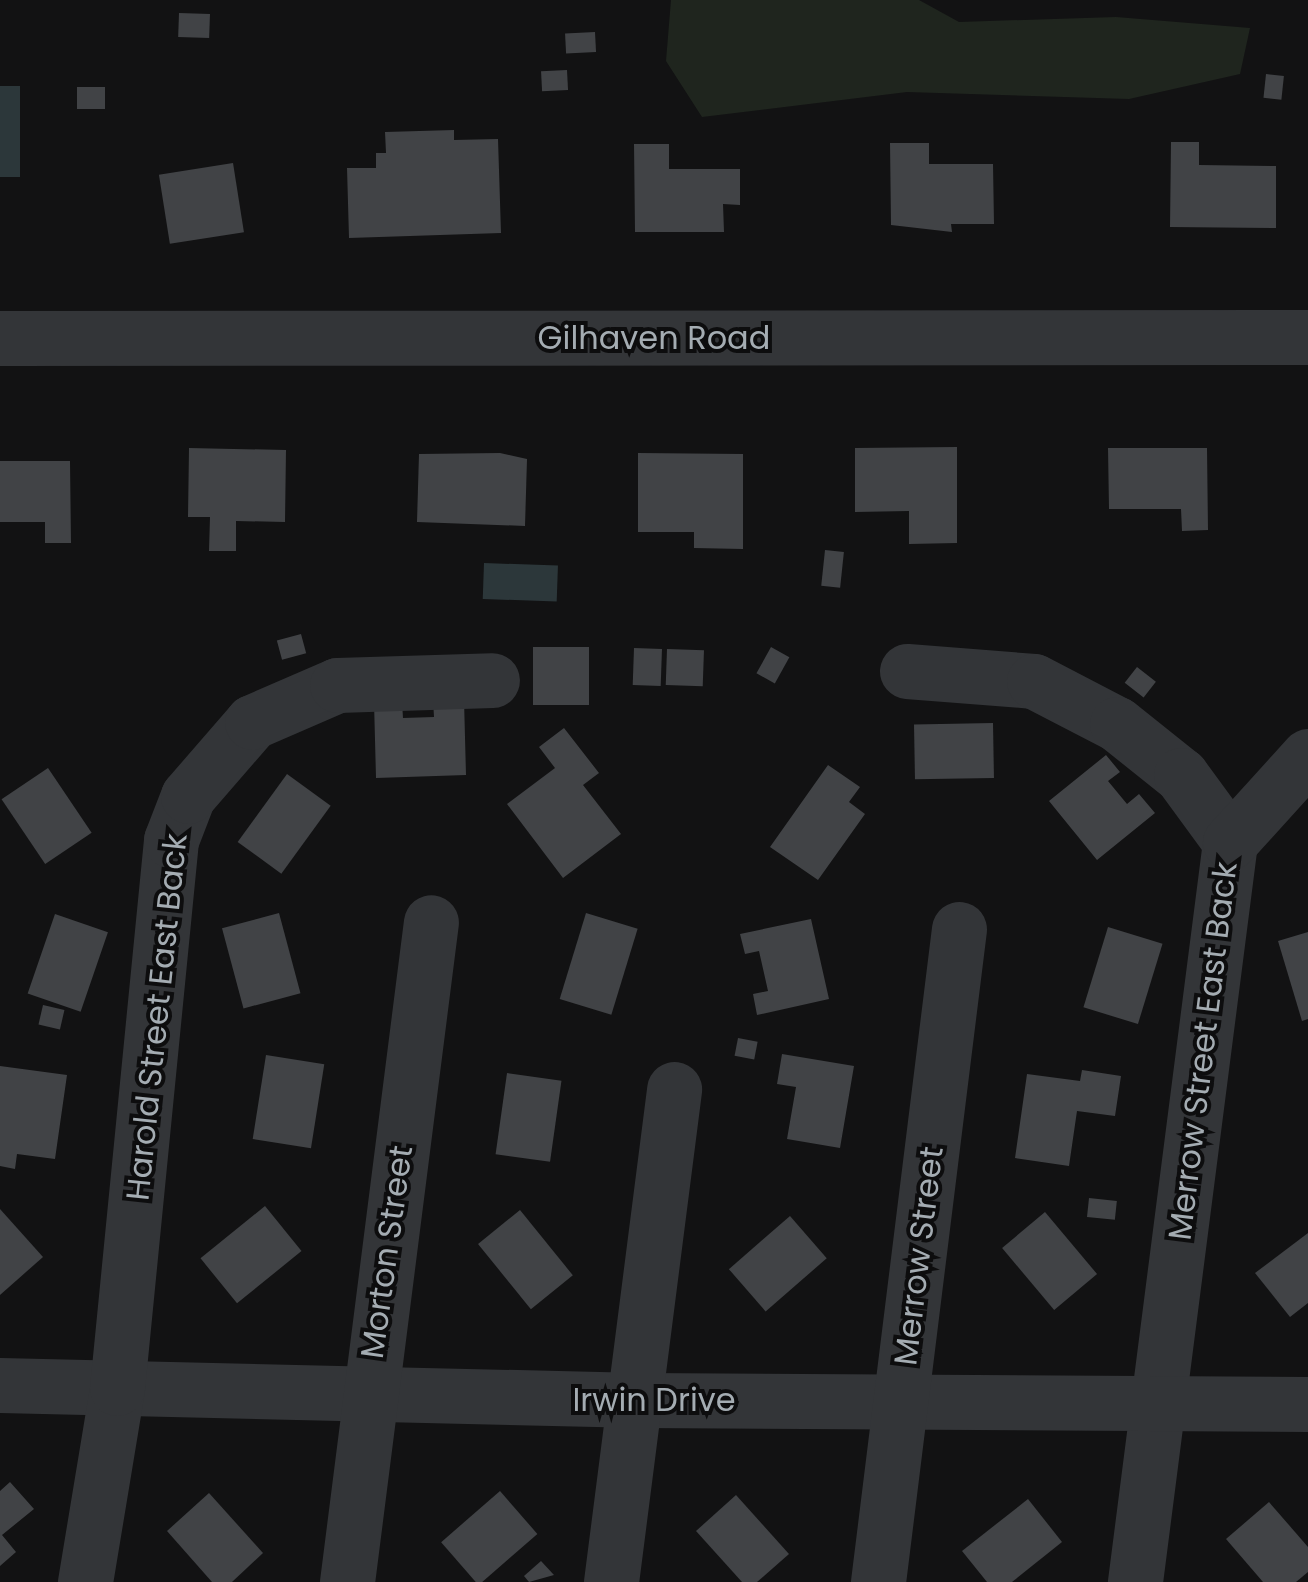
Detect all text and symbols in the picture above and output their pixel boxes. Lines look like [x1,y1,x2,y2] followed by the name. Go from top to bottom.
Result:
[538,319,770,357] street label: Gilhaven Road
[119,832,195,1202] street label: Harold Street East Back
[1161,860,1245,1242] street label: Merrow Street East Back
[353,1143,421,1361] street label: Morton Street
[887,1144,951,1368] street label: Merrow Street
[572,1381,736,1419] street label: Irwin Drive

